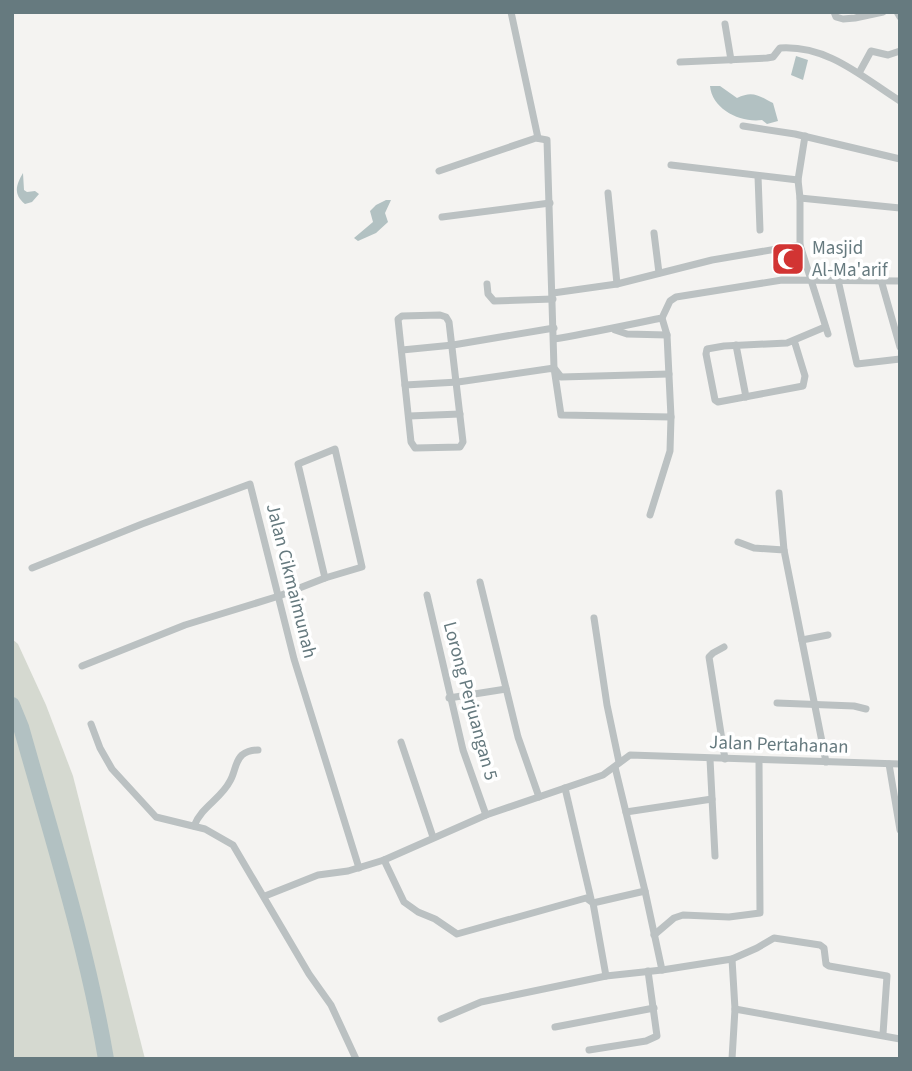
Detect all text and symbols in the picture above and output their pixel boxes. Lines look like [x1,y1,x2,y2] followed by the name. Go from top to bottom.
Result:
[812,235,889,284] place label: Masjid Al-Ma'arif
[769,240,807,278] mosque icon: Masjid Al-Ma'arif
[259,501,323,661] street label: Jalan Cikmaimunah
[436,619,504,783] street label: Lorong Perjuangan 5
[709,729,849,761] street label: Jalan Pertahanan

